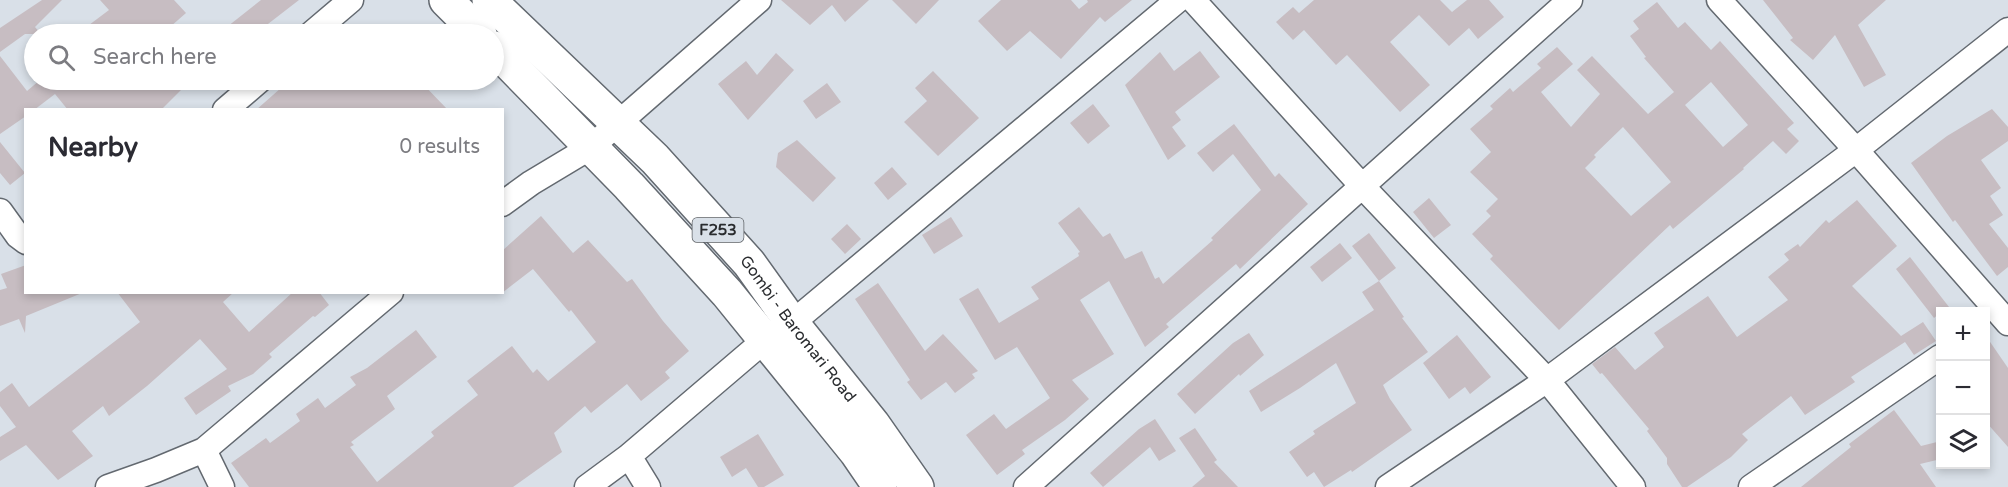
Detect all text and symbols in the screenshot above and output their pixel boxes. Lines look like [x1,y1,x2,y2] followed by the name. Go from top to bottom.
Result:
[24,24,504,90] search box
[45,41,78,74] icon: search
[93,44,217,70] text: Search here
[48,132,138,163] text: Nearby
[400,135,480,159] text: 0 results
[692,218,744,242] road number: F253
[736,251,860,406] street label: Gombi - Baromari Road
[1936,307,1990,469] map controls
[1936,307,1990,361] button: +
[1936,361,1990,415] button: −
[1936,415,1990,469] button: layers

